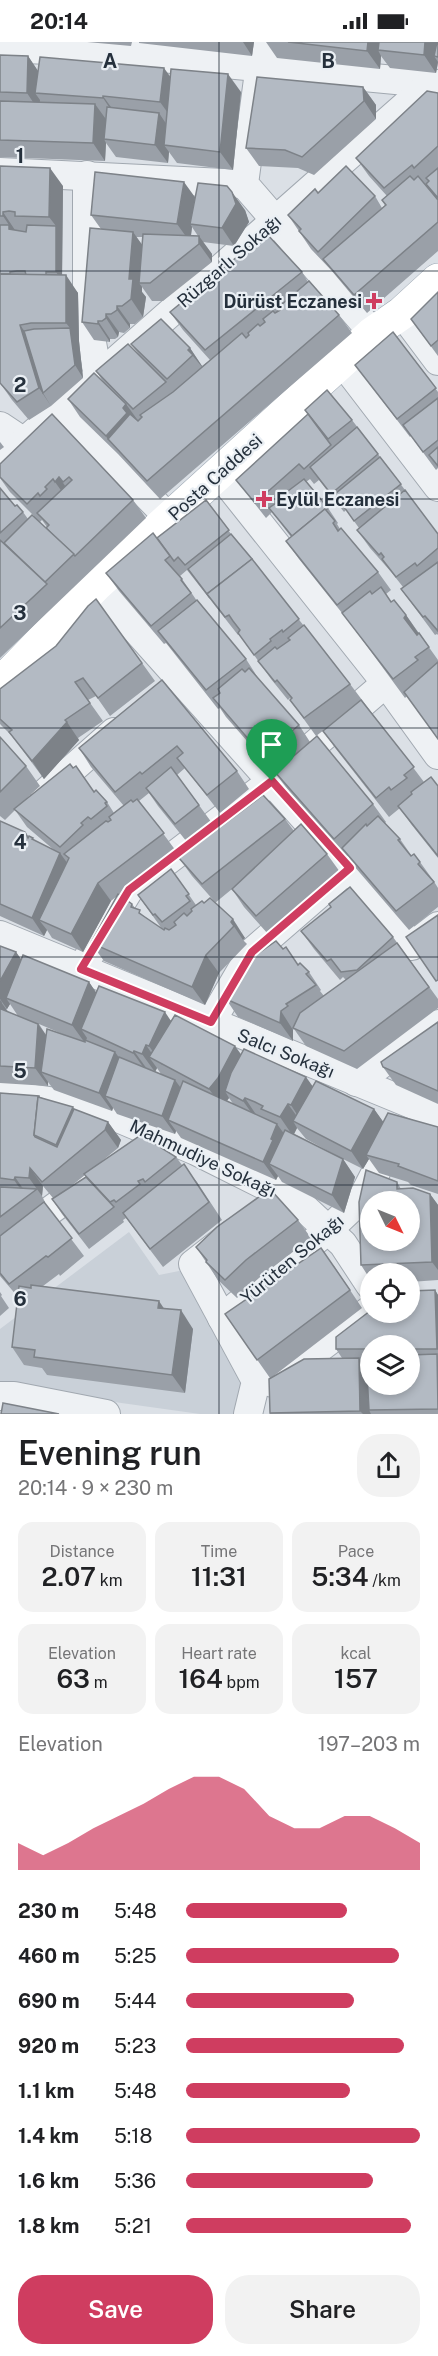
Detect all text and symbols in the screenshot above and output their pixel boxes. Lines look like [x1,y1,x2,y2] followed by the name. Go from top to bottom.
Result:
[30,8,88,34] text: 20:14
[103,49,117,73] text: A
[321,49,335,73] text: B
[16,144,24,168] text: 1
[173,210,285,312] street label: Rüzgarlı Sokağı
[224,291,362,312] place label: Dürüst Eczanesi
[367,294,381,308] marker: Dürüst Eczanesi
[14,373,26,397] text: 2
[164,429,266,525] street label: Posta Caddesi
[276,489,399,510] place label: Eylül Eczanesi
[257,492,271,506] marker: Eylül Eczanesi
[13,601,27,625] text: 3
[246,719,297,781] pin
[255,728,288,761] icon: arrive
[13,830,27,854] text: 4
[234,1024,338,1082] street label: Salcı Sokağı
[13,1059,27,1083] text: 5
[126,1115,280,1201] street label: Mahmudiye Sokağı
[360,1191,420,1251] north arrow
[360,1191,420,1395] map controls
[236,1210,348,1308] street label: Yürüten Sokağı
[360,1263,420,1323] button: locate
[13,1287,27,1311] text: 6
[360,1335,420,1395] button: layers
[18,1434,201,1472] text: Evening run
[357,1434,420,1497] button: share
[18,1476,173,1500] text: 20:14 · 9 × 230 m
[50,1542,114,1561] text: Distance
[201,1542,237,1561] text: Time
[338,1542,374,1561] text: Pace
[41,1561,96,1592] text: 2.07
[191,1561,247,1592] text: 11:31
[311,1561,368,1592] text: 5:34
[96,1571,123,1590] text: km
[368,1571,401,1590] text: /km
[48,1644,116,1663] text: Elevation
[181,1644,257,1663] text: Heart rate
[341,1644,371,1663] text: kcal
[56,1663,90,1694] text: 63
[178,1663,223,1694] text: 164
[334,1663,378,1694] text: 157
[90,1673,108,1692] text: m
[223,1673,260,1692] text: bpm
[18,1732,103,1756] text: Elevation
[318,1732,420,1756] text: 197–203 m
[18,1899,79,1923] text: 230 m
[114,1899,157,1923] text: 5:48
[18,1944,80,1968] text: 460 m
[114,1944,156,1968] text: 5:25
[18,1989,80,2013] text: 690 m
[114,1989,156,2013] text: 5:44
[18,2034,79,2058] text: 920 m
[114,2034,156,2058] text: 5:23
[18,2079,75,2103] text: 1.1 km
[114,2079,157,2103] text: 5:48
[18,2124,79,2148] text: 1.4 km
[114,2124,152,2148] text: 5:18
[18,2169,79,2193] text: 1.6 km
[114,2169,156,2193] text: 5:36
[18,2214,79,2238] text: 1.8 km
[114,2214,152,2238] text: 5:21
[18,2275,213,2344] button: Save
[225,2275,420,2344] button: Share

